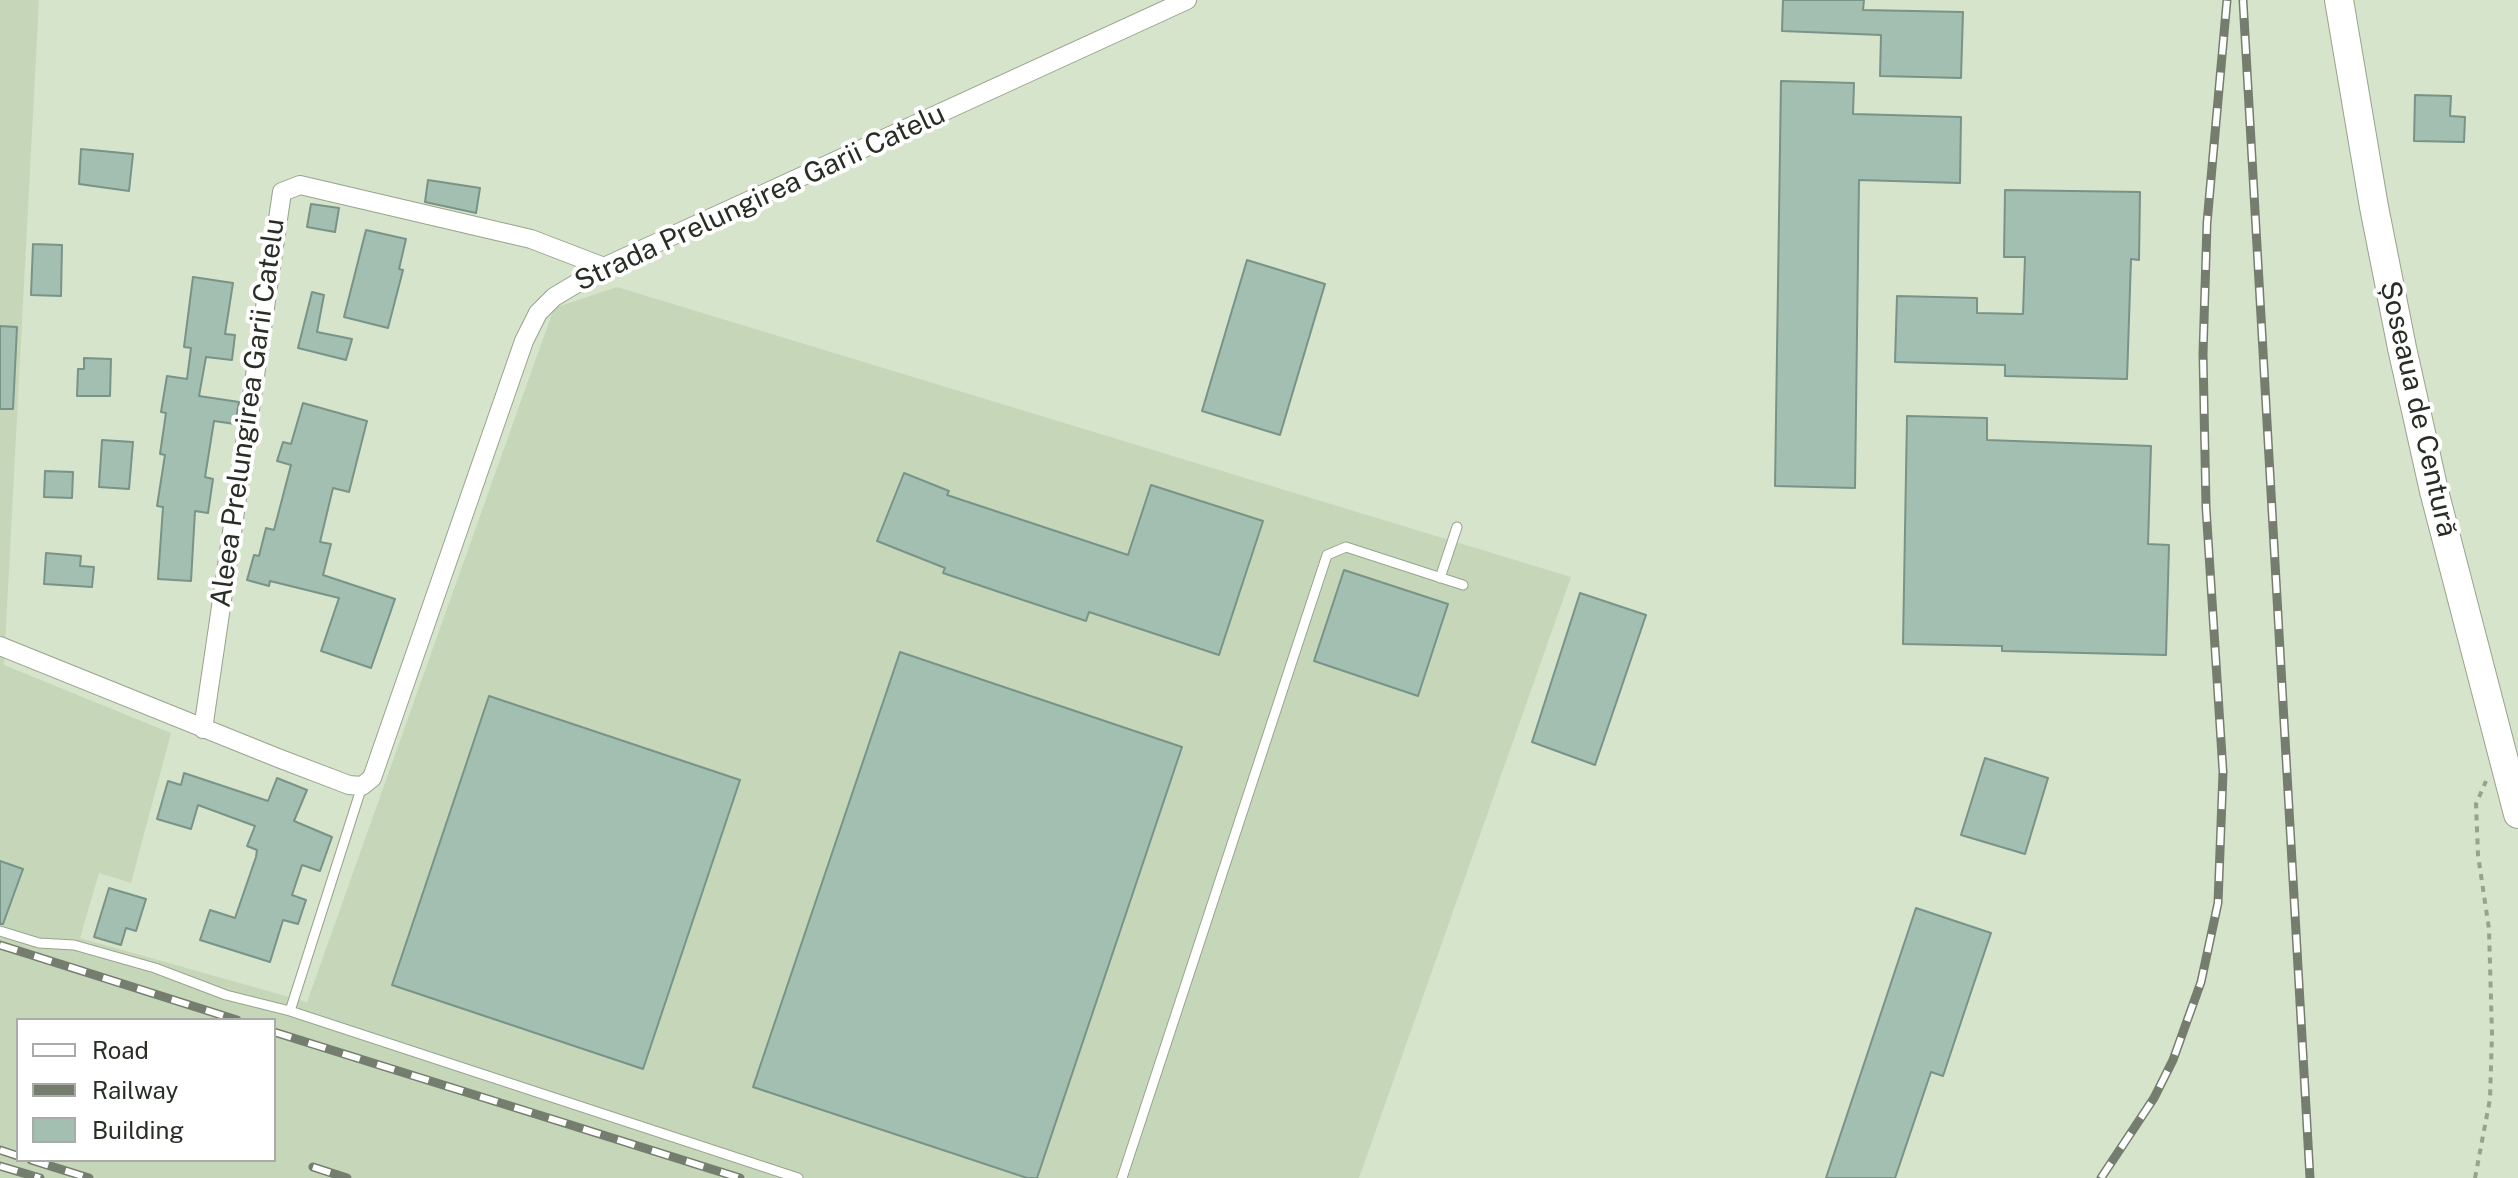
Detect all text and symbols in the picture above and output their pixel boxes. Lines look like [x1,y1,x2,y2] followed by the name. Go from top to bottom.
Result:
[570,97,950,299] street label: Strada Prelungirea Garii Catelu
[204,216,292,610] street label: Aleea Prelungirea Garii Catelu
[2372,278,2464,540] street label: Șoseaua de Centură
[16,1018,276,1162] legend
[92,1036,149,1064] text: Road
[92,1076,178,1104] text: Railway
[92,1116,184,1144] text: Building

